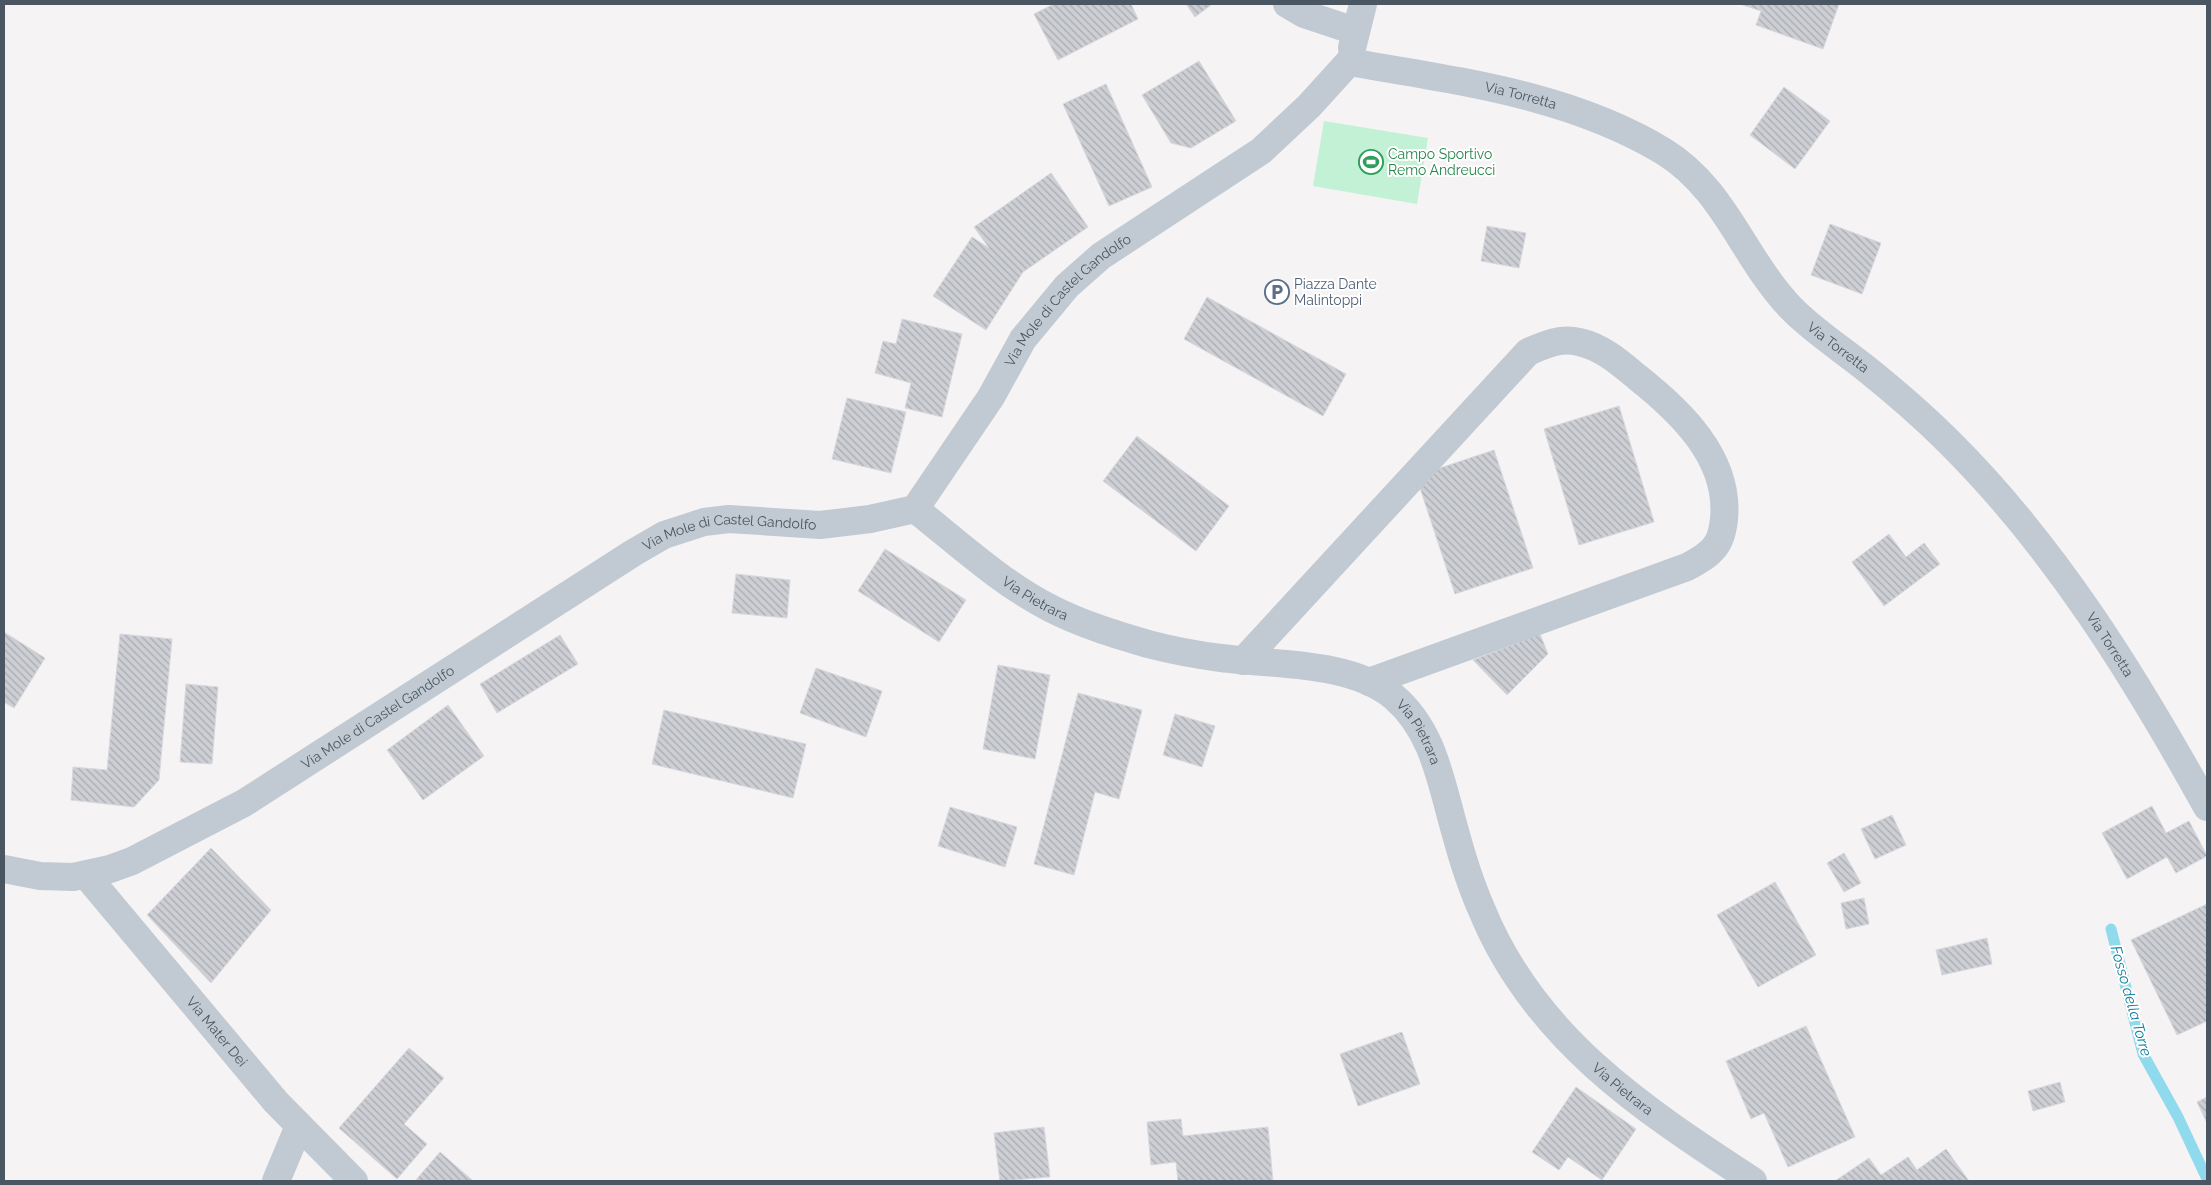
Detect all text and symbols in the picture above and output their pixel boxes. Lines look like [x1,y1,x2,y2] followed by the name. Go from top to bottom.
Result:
[1483,79,1559,112] street label: Via Torretta
[1388,146,1495,178] place label: Campo Sportivo Remo Andreucci
[1358,149,1384,175] sports icon: Campo Sportivo Remo Andreucci
[1001,231,1134,369] street label: Via Mole di Castel Gandolfo
[1294,276,1377,308] place label: Piazza Dante Malintoppi
[1264,279,1290,305] parking icon: Piazza Dante Malintoppi
[1804,319,1872,376] street label: Via Torretta
[640,511,817,554] street label: Via Mole di Castel Gandolfo
[999,573,1071,624] street label: Via Pietrara
[2083,609,2137,680] street label: Via Torretta
[298,662,457,772] street label: Via Mole di Castel Gandolfo
[1393,696,1444,767] street label: Via Pietrara
[2107,944,2155,1058] water label: Fosso della Torre
[183,993,251,1069] street label: Via Mater Dei
[1589,1059,1656,1118] street label: Via Pietrara

